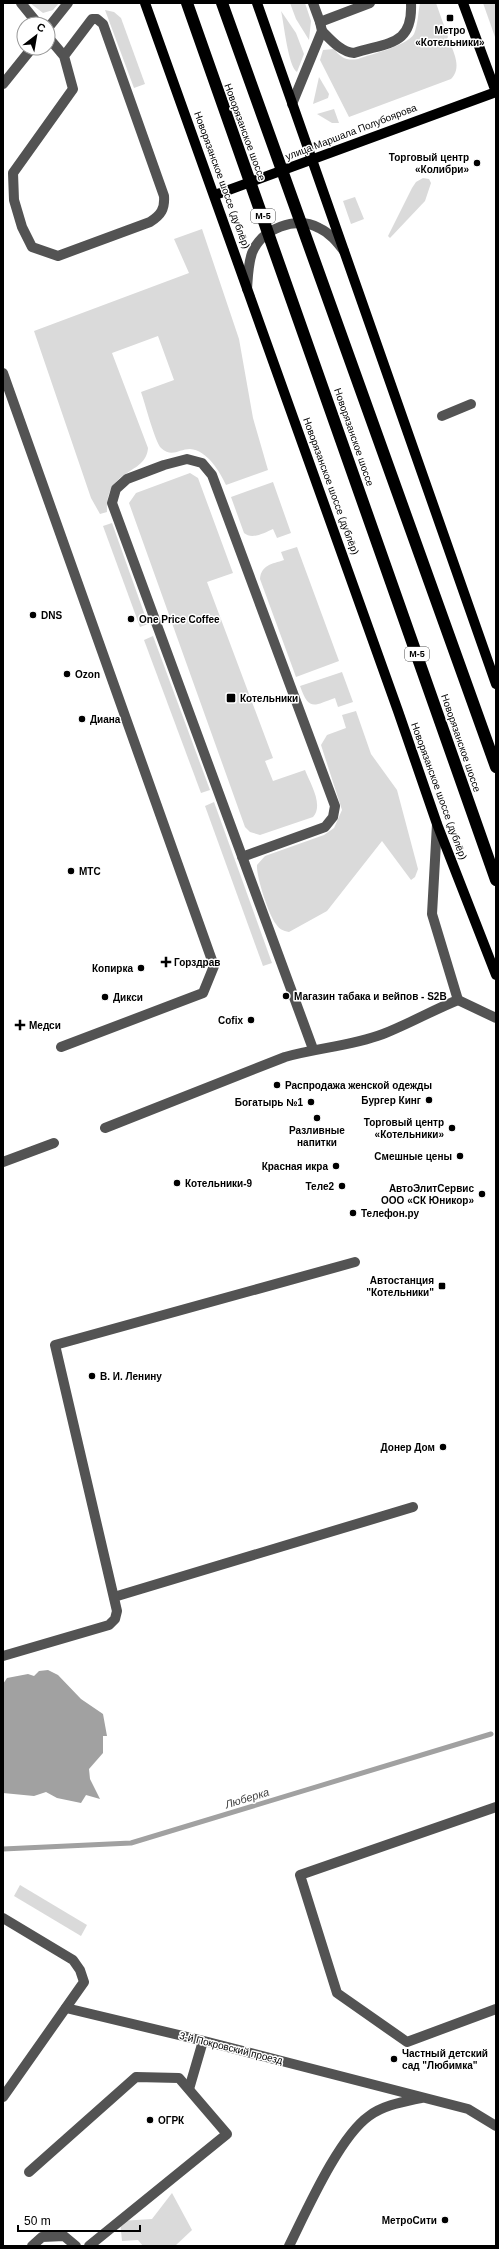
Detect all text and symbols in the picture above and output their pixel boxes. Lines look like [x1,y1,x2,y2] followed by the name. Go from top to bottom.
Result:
[445,13,455,23] marker: Метро «Котельники»
[16,16,56,56] north arrow
[35,20,48,35] text: С
[415,25,485,48] place label: Метро «Котельники»
[222,82,268,182] street label: Новорязанское шоссе
[284,102,419,162] street label: улица Маршала Полубоярова
[192,110,252,250] street label: Новорязанское шоссе (дублёр)
[389,152,469,175] place label: Торговый центр «Колибри»
[472,158,482,168] marker: Торговый центр «Колибри»
[251,209,275,223] road number: М-5
[332,387,376,488] street label: Новорязанское шоссе
[301,416,361,556] street label: Новорязанское шоссе (дублёр)
[28,610,38,620] marker: DNS
[41,610,62,621] place label: DNS
[126,614,136,624] marker: One Price Coffee
[139,614,220,625] place label: One Price Coffee
[405,647,429,661] road number: М-5
[62,669,72,679] marker: Ozon
[75,669,100,680] place label: Ozon
[225,692,237,704] marker: Котельники
[240,693,298,704] place label: Котельники
[439,693,483,794] street label: Новорязанское шоссе
[77,714,87,724] marker: Диана
[90,714,121,725] place label: Диана
[409,721,469,861] street label: Новорязанское шоссе (дублёр)
[66,866,76,876] marker: МТС
[79,866,101,877] place label: МТС
[161,957,171,967] marker: Горздрав
[174,957,220,968] place label: Горздрав
[92,963,133,974] place label: Копирка
[136,963,146,973] marker: Копирка
[281,991,291,1001] marker: Магазин табака и вейпов - S2B
[294,991,447,1002] place label: Магазин табака и вейпов - S2B
[100,992,110,1002] marker: Дикси
[113,992,143,1003] place label: Дикси
[218,1015,243,1026] place label: Cofix
[246,1015,256,1025] marker: Cofix
[14,1019,26,1031] marker: Медси
[29,1020,61,1031] place label: Медси
[272,1080,282,1090] marker: Распродажа женской одежды
[285,1080,432,1091] place label: Распродажа женской одежды
[361,1095,421,1106] place label: Бургер Кинг
[424,1095,434,1105] marker: Бургер Кинг
[235,1097,303,1108] place label: Богатырь №1
[306,1097,316,1107] marker: Богатырь №1
[312,1113,322,1123] marker: Разливные напитки
[364,1117,444,1140] place label: Торговый центр «Котельники»
[447,1123,457,1133] marker: Торговый центр «Котельники»
[289,1125,345,1148] place label: Разливные напитки
[374,1151,452,1162] place label: Смешные цены
[455,1151,465,1161] marker: Смешные цены
[262,1161,328,1172] place label: Красная икра
[331,1161,341,1171] marker: Красная икра
[172,1178,182,1188] marker: Котельники-9
[185,1178,253,1189] place label: Котельники-9
[305,1181,334,1192] place label: Теле2
[337,1181,347,1191] marker: Теле2
[381,1183,474,1206] place label: АвтоЭлитСервис ООО «СК Юникор»
[477,1189,487,1199] marker: АвтоЭлитСервис ООО «СК Юникор»
[348,1208,358,1218] marker: Телефон.ру
[361,1208,419,1219] place label: Телефон.ру
[366,1275,434,1298] place label: Автостанция "Котельники"
[437,1281,447,1291] marker: Автостанция "Котельники"
[87,1371,97,1381] marker: В. И. Ленину
[100,1371,162,1382] place label: В. И. Ленину
[381,1442,435,1453] place label: Донер Дом
[438,1442,448,1452] marker: Донер Дом
[223,1786,271,1811] water label: Люберка
[178,2030,284,2066] street label: 3-й Покровский проезд
[402,2048,488,2071] place label: Частный детский сад "Любимка"
[389,2054,399,2064] marker: Частный детский сад "Любимка"
[145,2115,155,2125] marker: ОГРК
[158,2115,185,2126] place label: ОГРК
[18,2207,140,2233] scale bar
[24,2214,51,2228] text: 50 m
[382,2215,437,2226] place label: МетроСити
[440,2215,450,2225] marker: МетроСити

